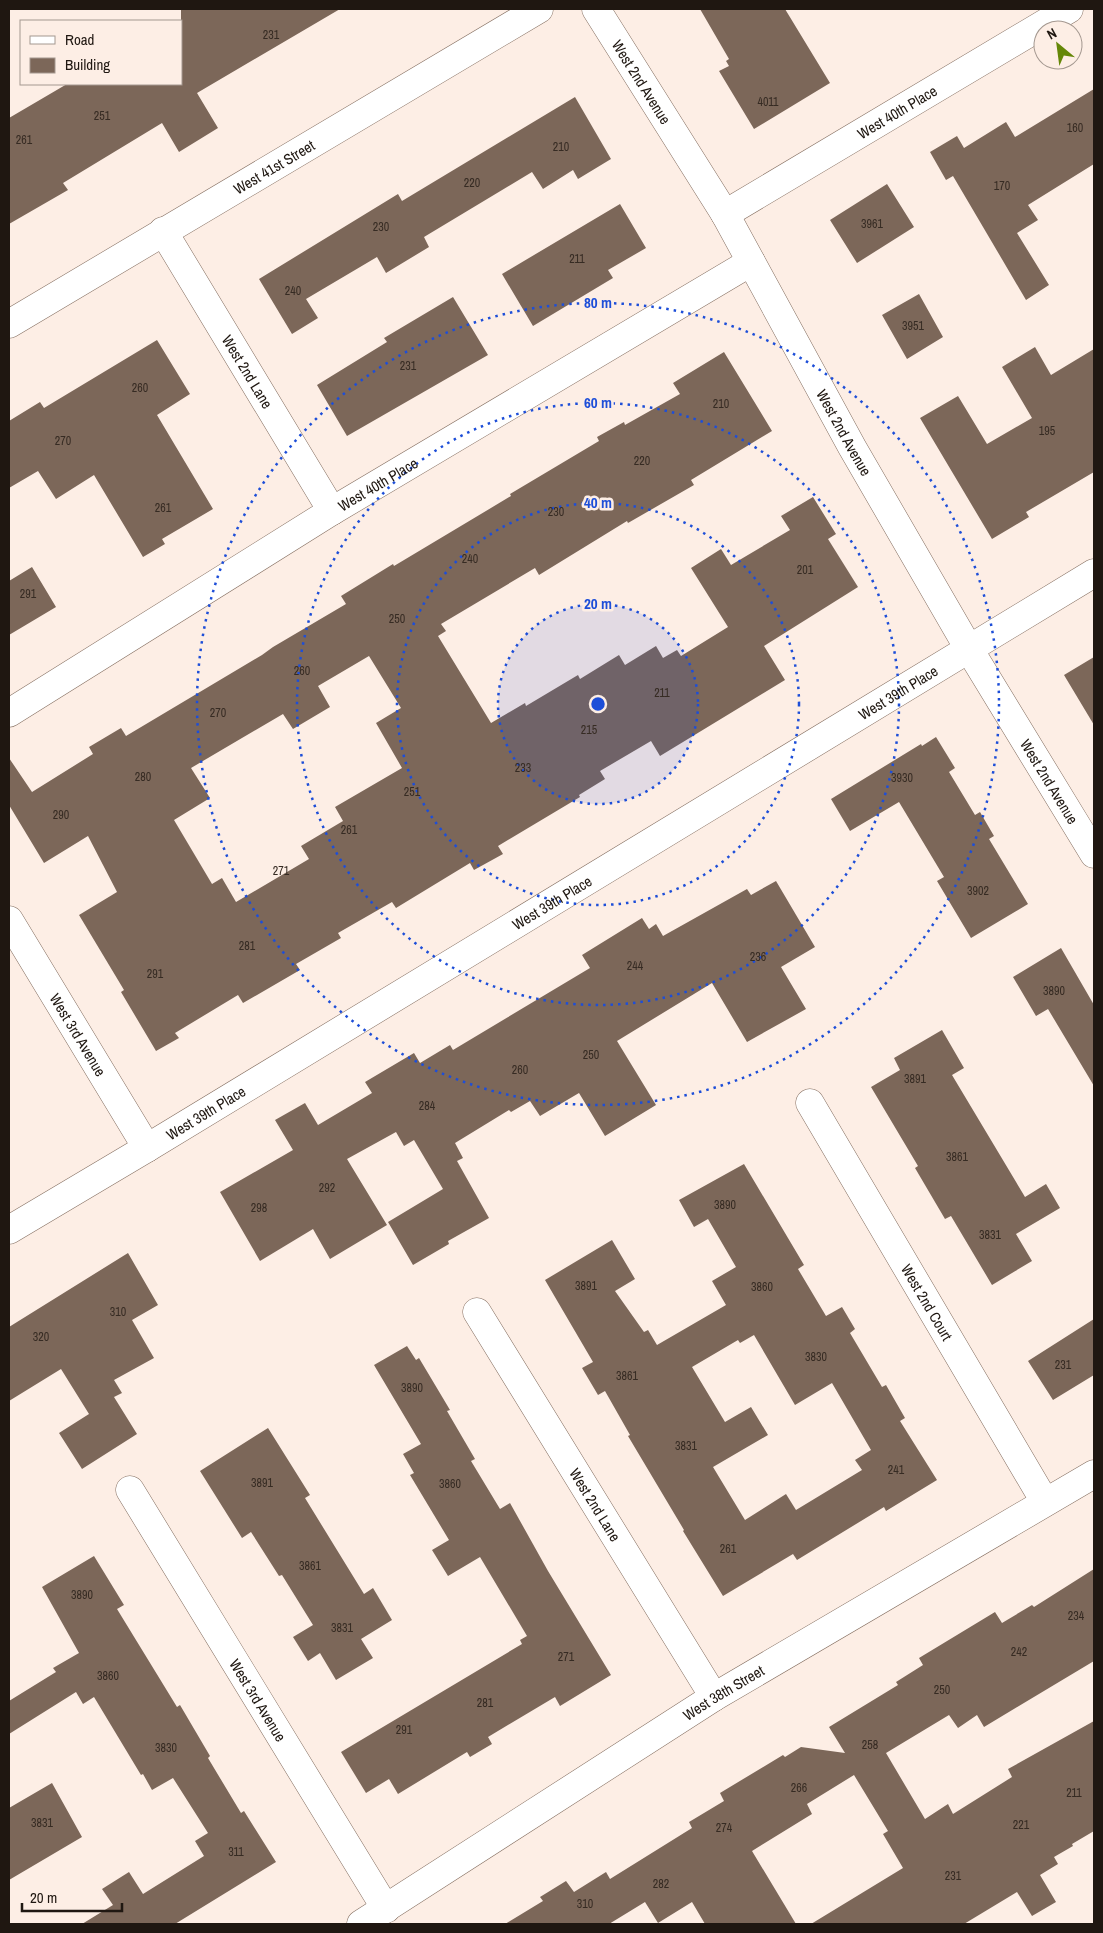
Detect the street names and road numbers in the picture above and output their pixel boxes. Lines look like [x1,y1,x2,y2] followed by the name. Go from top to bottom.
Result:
[607,36,676,128] street label: West 2nd Avenue
[853,80,941,144] street label: West 40th Place
[229,134,319,199] street label: West 41st Street
[217,331,278,412] street label: West 2nd Lane
[812,385,877,480] street label: West 2nd Avenue
[334,452,422,516] street label: West 40th Place
[854,660,942,724] street label: West 39th Place
[1016,735,1084,828] street label: West 2nd Avenue
[508,870,596,934] street label: West 39th Place
[45,989,112,1080] street label: West 3rd Avenue
[162,1080,249,1145] street label: West 39th Place
[897,1260,958,1345] street label: West 2nd Court
[565,1464,626,1545] street label: West 2nd Lane
[225,1655,292,1745] street label: West 3rd Avenue
[679,1659,768,1725] street label: West 38th Street

